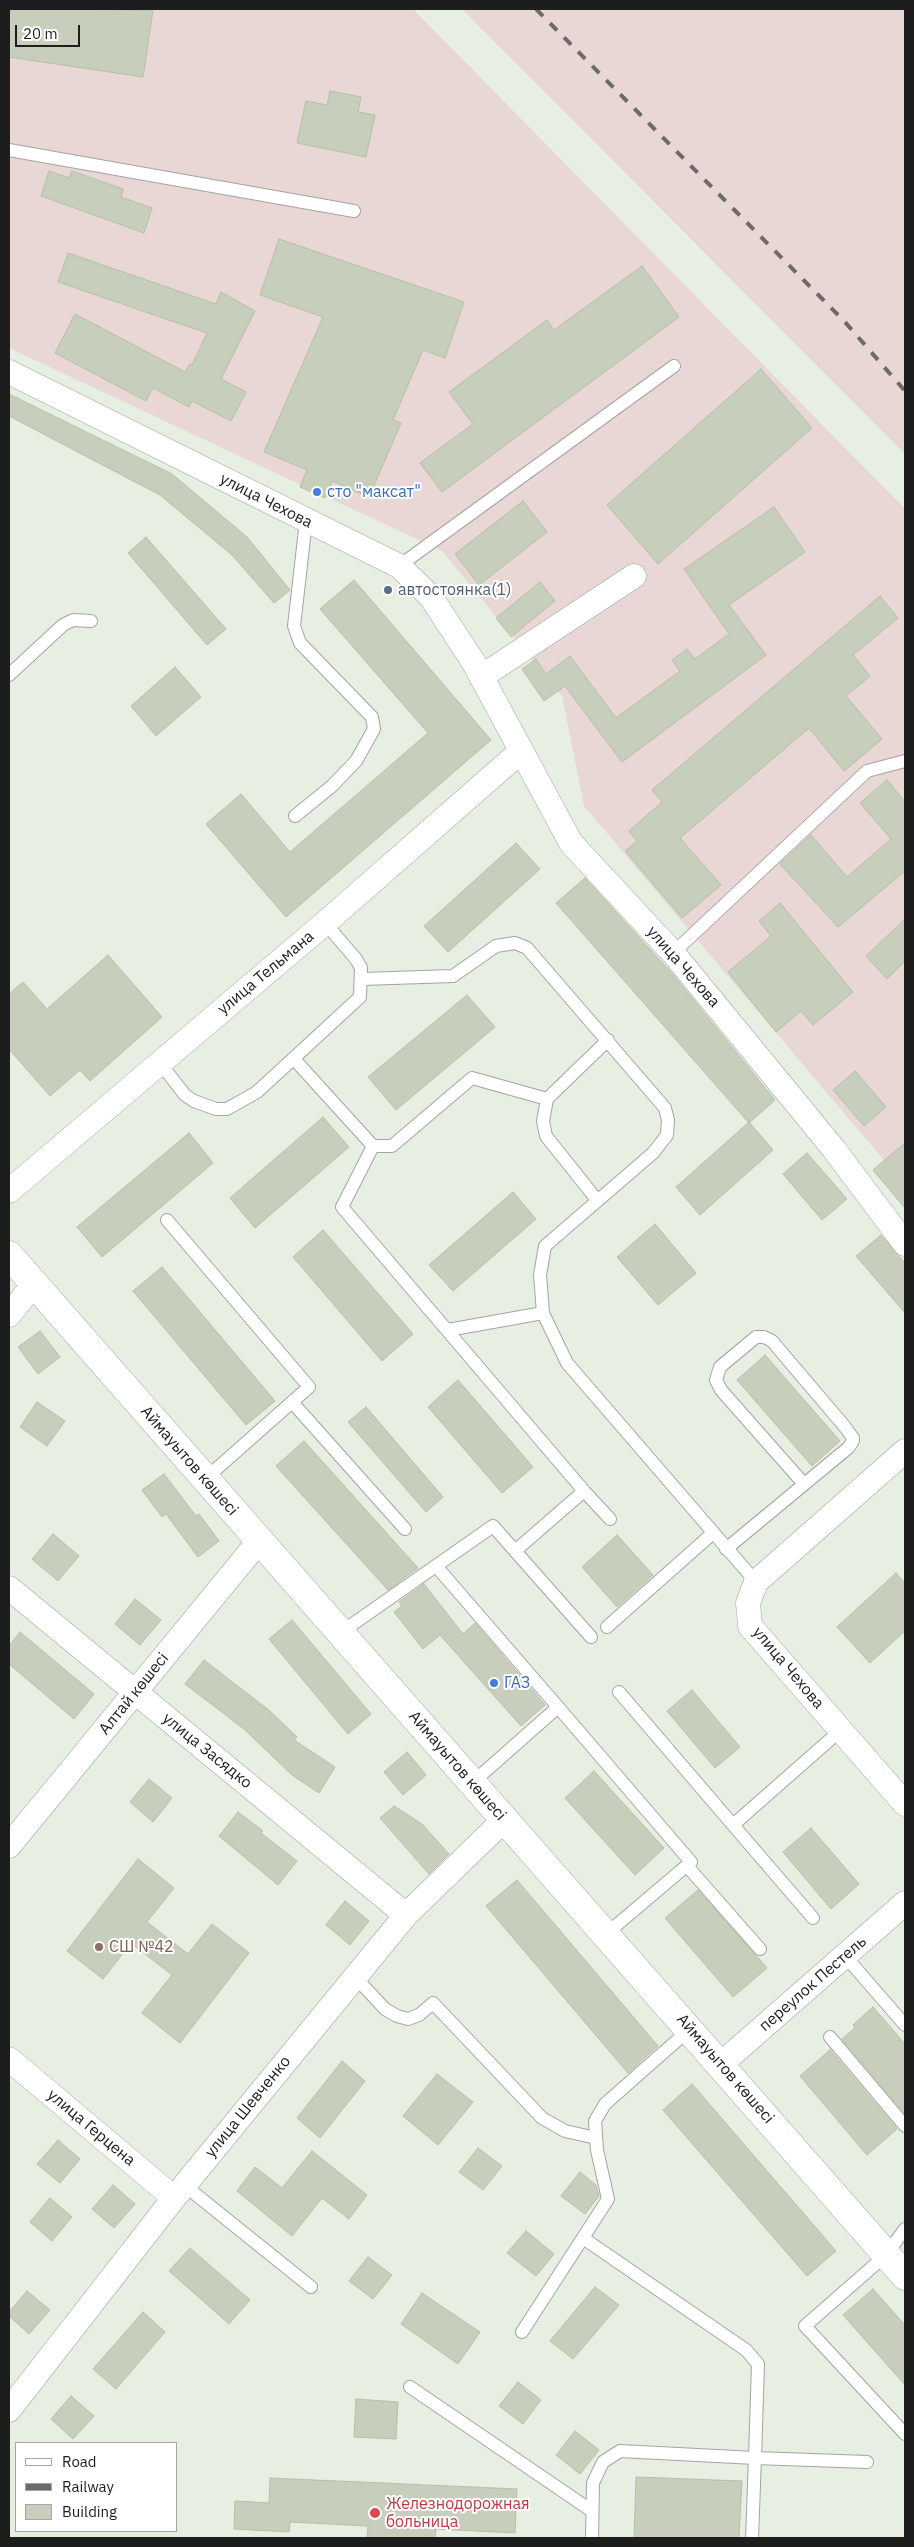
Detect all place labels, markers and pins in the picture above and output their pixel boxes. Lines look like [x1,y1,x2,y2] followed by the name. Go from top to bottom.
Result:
[327,482,421,502] place label: сто "максат"
[311,486,323,498] marker: сто "максат"
[398,580,511,600] place label: автостоянка(1)
[382,584,394,596] marker: автостоянка(1)
[504,1673,530,1693] place label: ГАЗ
[488,1677,500,1689] marker: ГАЗ
[109,1937,174,1957] place label: СШ №42
[93,1941,105,1953] marker: СШ №42
[386,2494,530,2532] place label: Железнодорожная больница
[368,2506,382,2520] marker: Железнодорожная больница

